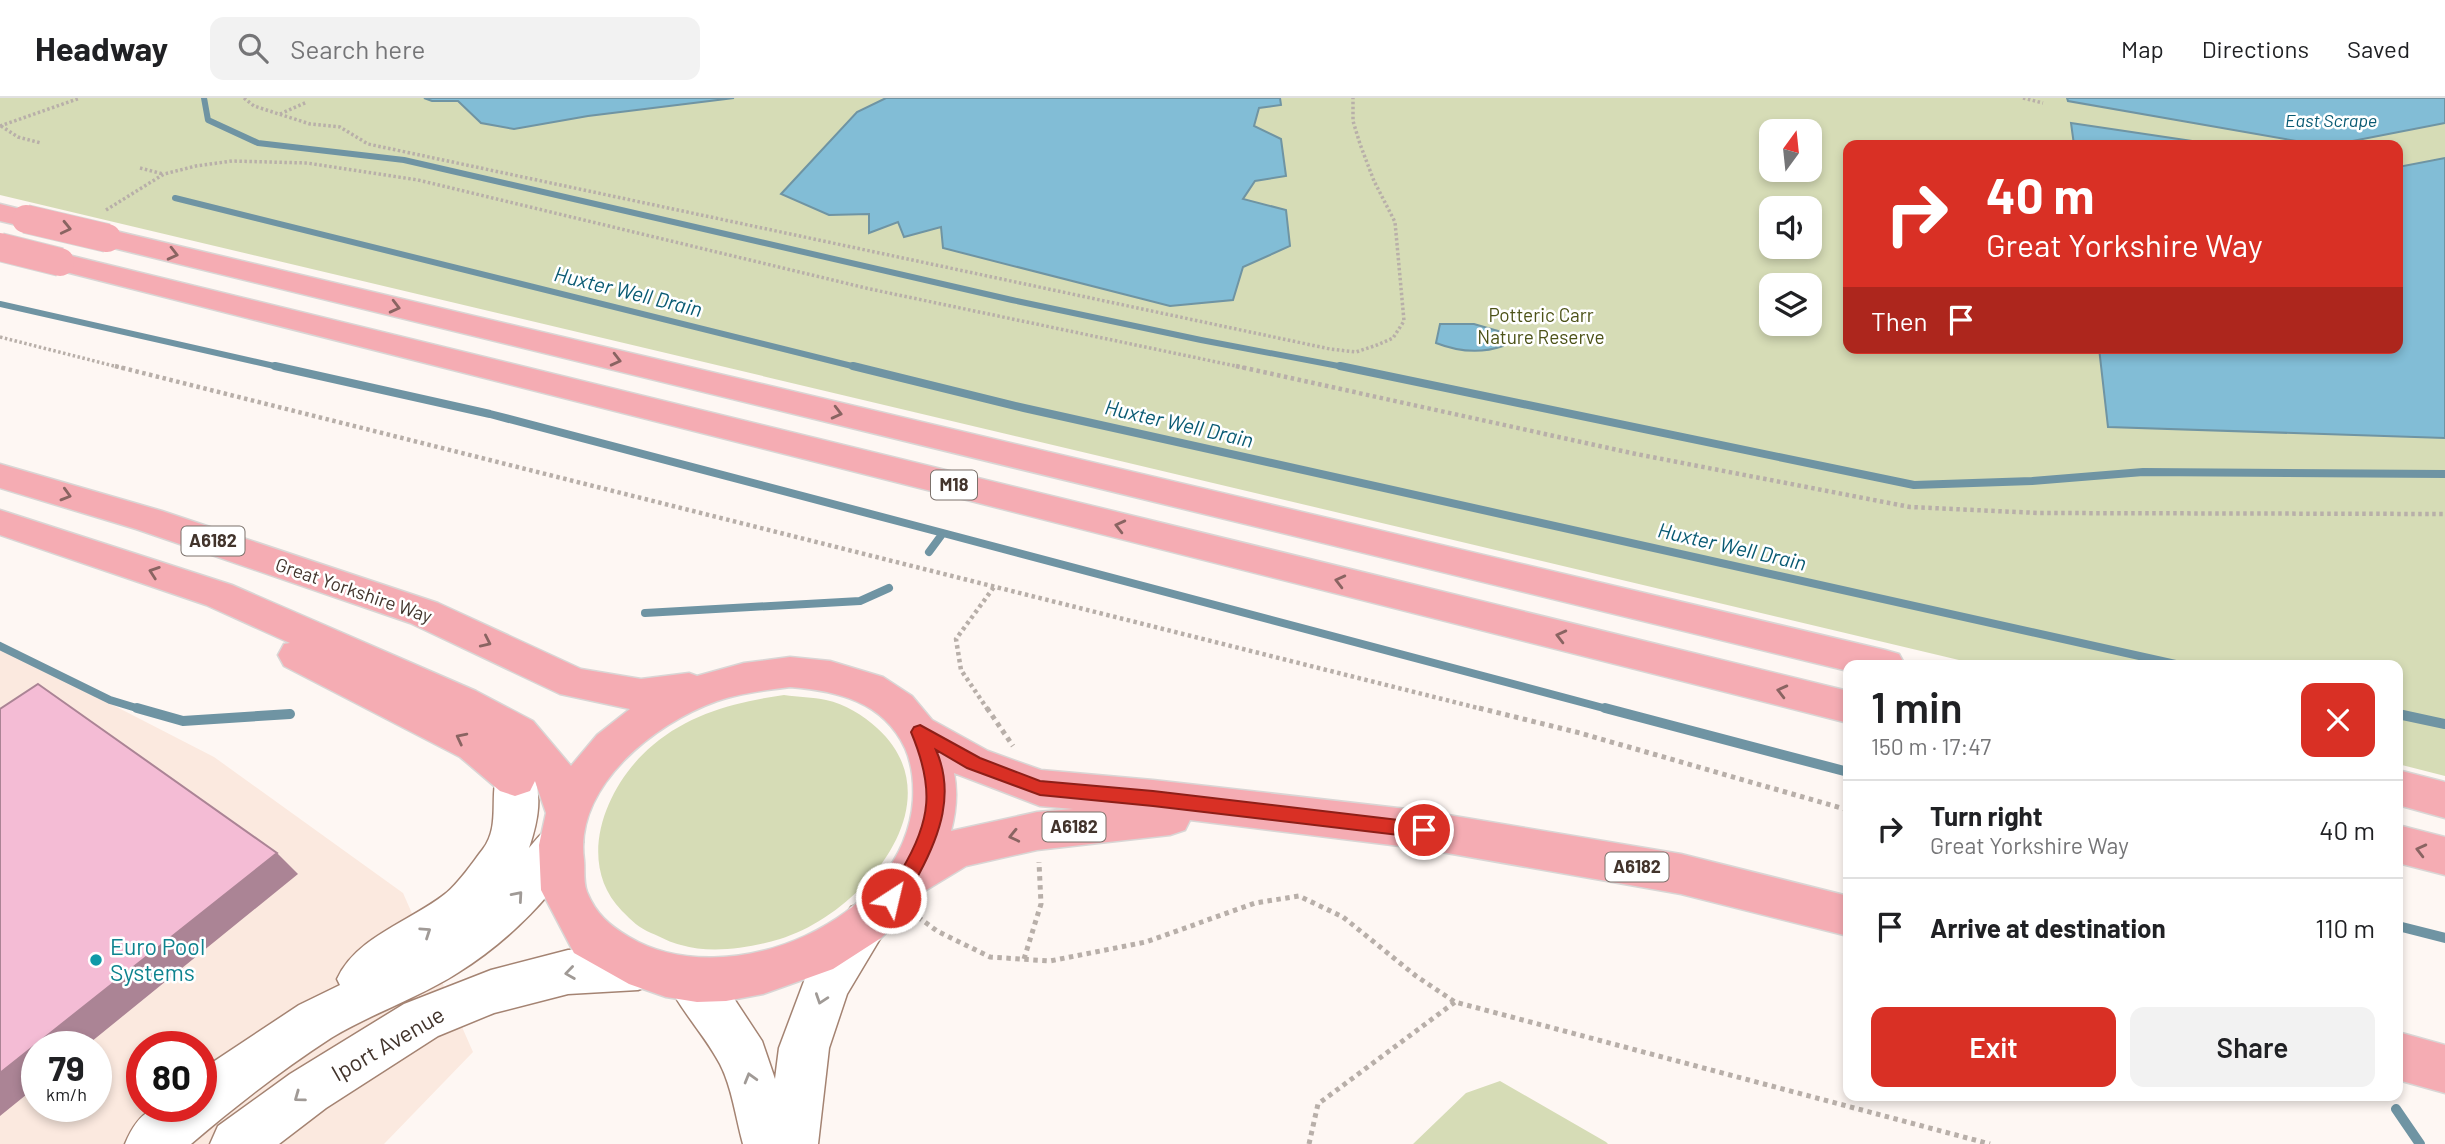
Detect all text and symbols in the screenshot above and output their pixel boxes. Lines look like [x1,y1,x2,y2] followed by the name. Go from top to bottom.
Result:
[210,17,700,80] search box
[35,28,168,68] text: Headway
[234,29,272,67] icon: search
[290,33,425,64] text: Search here
[2121,34,2164,63] text: Map
[2202,34,2309,63] text: Directions
[2347,34,2410,63] text: Saved
[2285,109,2377,131] water label: East Scrape
[1759,119,1822,182] north arrow
[1759,119,1822,336] map controls
[1986,165,2094,224] text: 40 m
[1871,168,1962,259] icon: right
[1759,196,1822,259] button: sound
[60,220,72,234] one-way arrow
[1986,225,2263,263] text: Great Yorkshire Way
[167,246,179,260] one-way arrow
[552,260,705,321] water label: Huxter Well Drain
[1759,273,1822,336] button: layers
[388,299,400,313] one-way arrow
[1942,301,1980,339] icon: arrive
[1477,303,1605,348] park label: Potteric Carr Nature Reserve
[1871,305,1928,336] text: Then
[610,352,622,366] one-way arrow
[1103,393,1256,452] water label: Huxter Well Drain
[831,405,843,419] one-way arrow
[931,470,977,500] road number: M18
[59,487,71,502] one-way arrow
[1656,516,1809,575] water label: Huxter Well Drain
[1114,520,1126,534] one-way arrow
[182,526,244,556] road number: A6182
[273,552,436,627] street label: Great Yorkshire Way
[149,567,161,581] one-way arrow
[1334,575,1346,589] one-way arrow
[1555,630,1567,644] one-way arrow
[479,634,491,648] one-way arrow
[1871,681,1963,731] text: 1 min
[2301,683,2375,757] button: close
[1776,685,1788,699] one-way arrow
[1871,732,1991,760] text: 150 m · 17:47
[456,733,468,747] one-way arrow
[1394,800,1454,860] pin
[1930,800,2043,831] text: Turn right
[1871,810,1909,848] icon: right
[1405,811,1443,849] icon: arrive
[1042,812,1106,842] road number: A6182
[2319,814,2375,845] text: 40 m
[1008,828,1020,843] one-way arrow
[1930,831,2129,859] text: Great Yorkshire Way
[2415,844,2427,858] one-way arrow
[1606,852,1668,882] road number: A6182
[854,861,928,935] position arrow
[510,891,522,904] one-way arrow
[1871,908,1909,946] icon: arrive
[1930,912,2166,943] text: Arrive at destination
[2315,912,2375,943] text: 110 m
[418,927,431,940] one-way arrow
[110,932,205,986] place label: Euro Pool Systems
[88,952,104,968] marker: Euro Pool Systems
[564,965,576,980] one-way arrow
[815,993,829,1005] one-way arrow
[326,1000,449,1087] street label: Iport Avenue
[1871,1007,2116,1087] button: Exit
[2130,1007,2375,1087] button: Share
[126,1031,217,1122] speed limit sign: 80
[49,1046,84,1088] text: 79
[743,1073,758,1085] one-way arrow
[46,1083,87,1105] text: km/h
[294,1089,307,1101] one-way arrow

